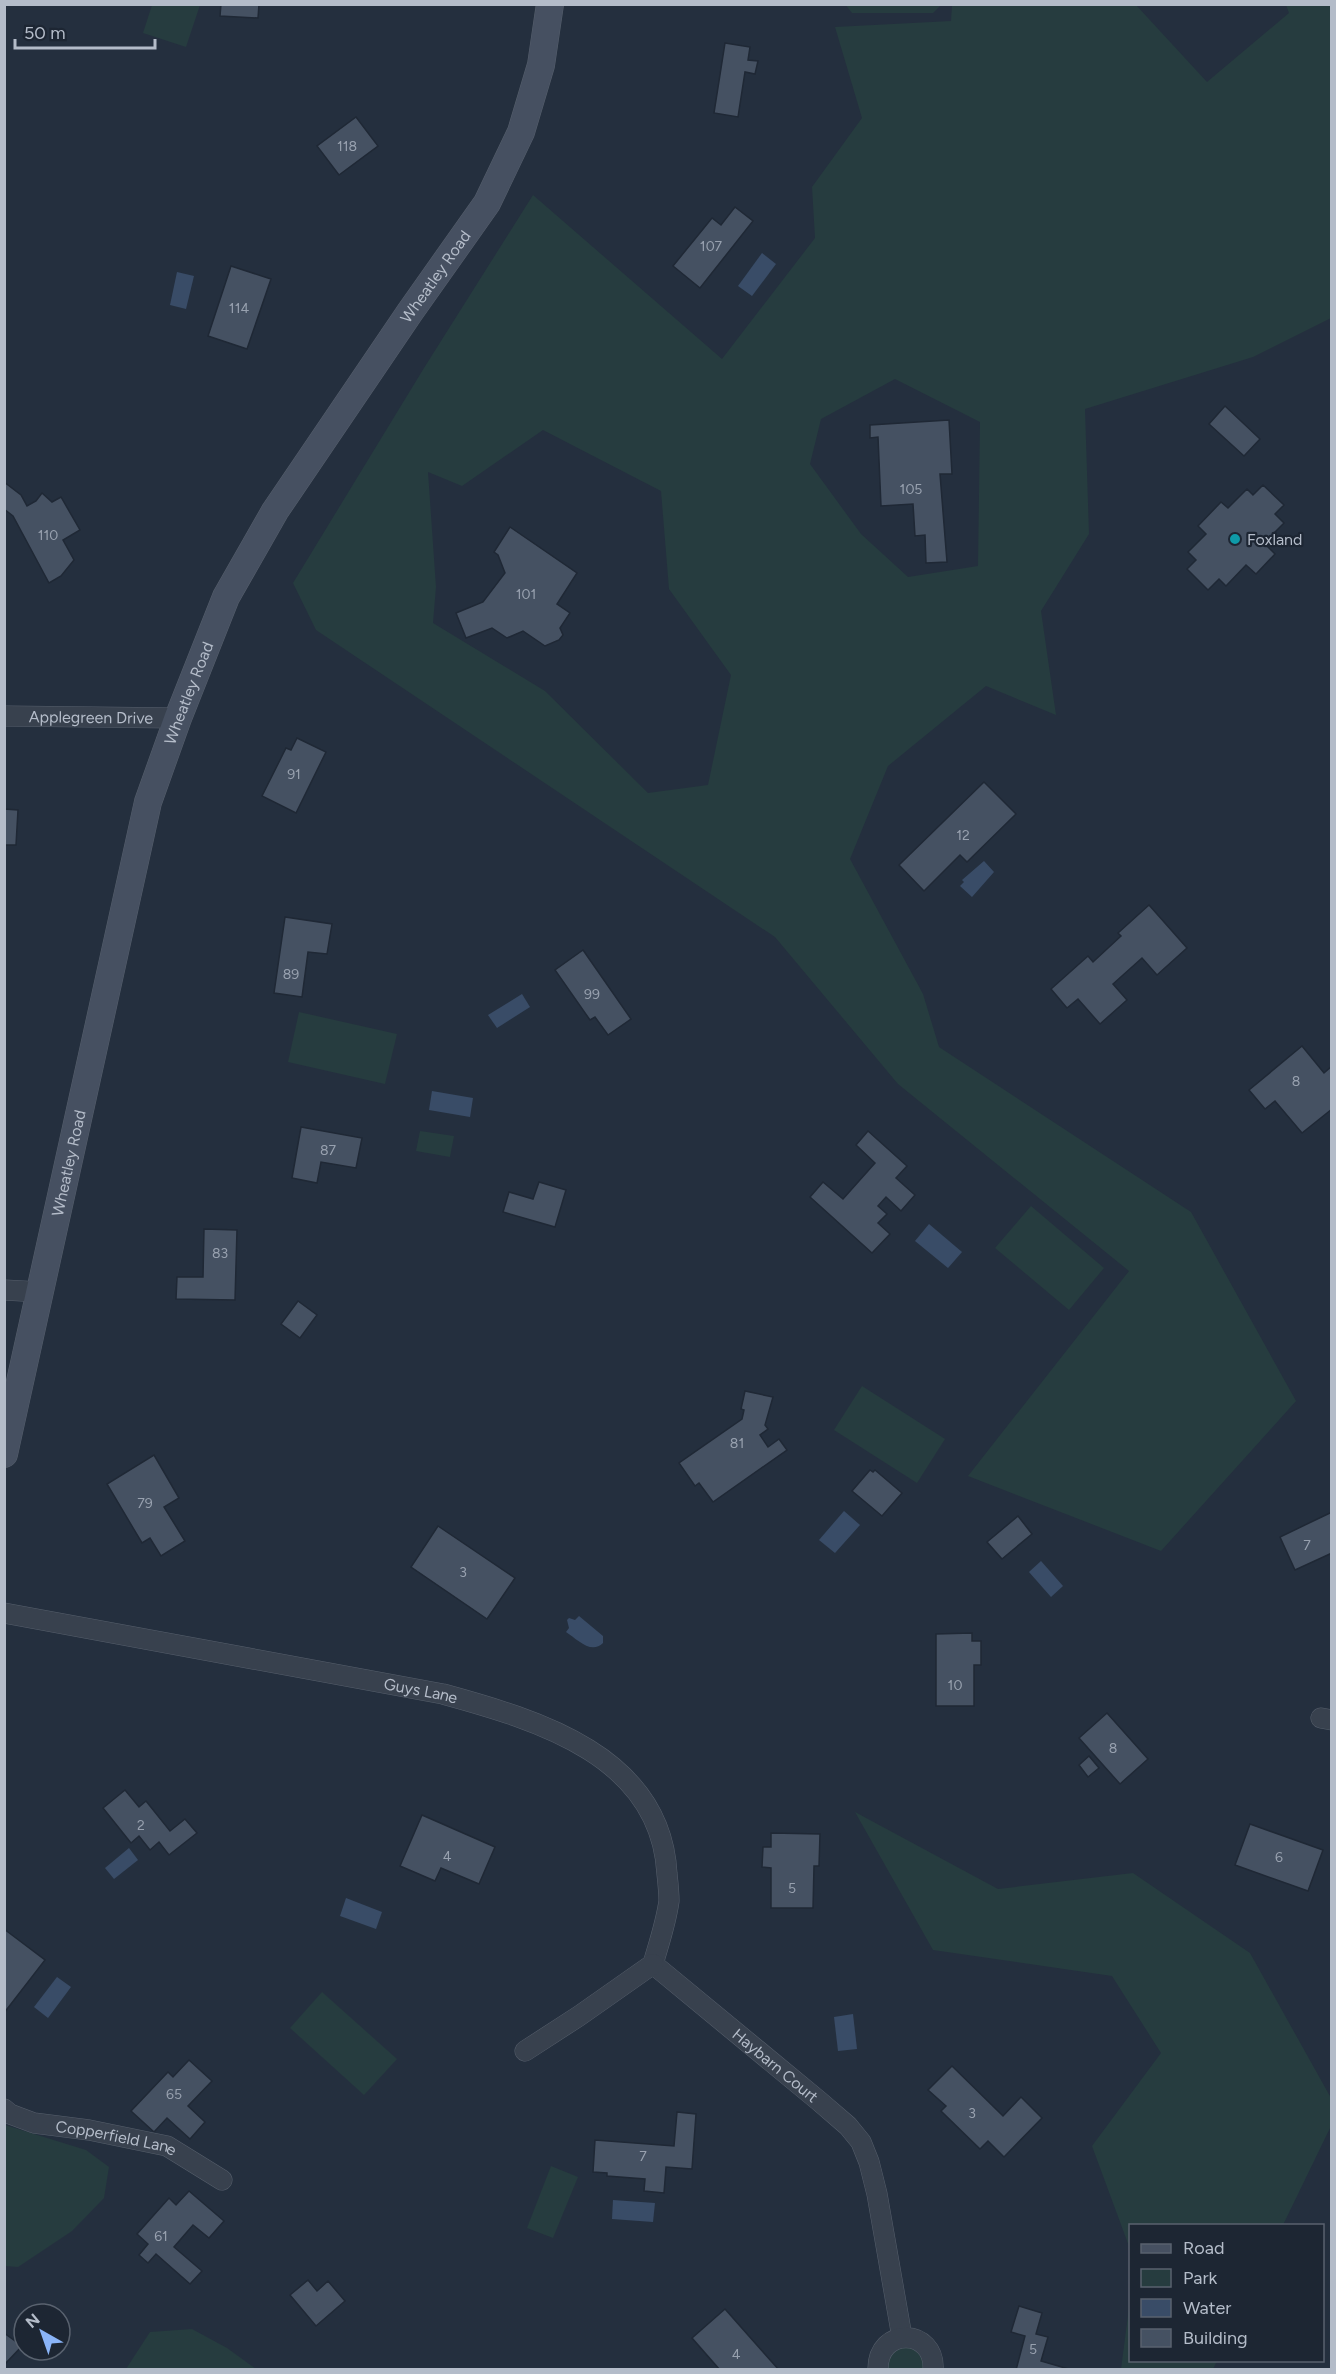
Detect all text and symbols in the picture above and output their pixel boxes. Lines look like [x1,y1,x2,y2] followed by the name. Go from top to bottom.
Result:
[15,12,154,50] scale bar
[24,22,66,44] text: 50 m
[337,138,357,155] house number: 118
[396,227,474,326] street label: Wheatley Road
[700,238,723,255] house number: 107
[229,300,249,317] house number: 114
[900,481,922,498] house number: 105
[38,527,58,544] house number: 110
[1247,530,1302,549] place label: Foxland
[1228,532,1242,546] marker: Foxland
[516,586,536,603] house number: 101
[160,639,217,747] street label: Wheatley Road
[29,707,154,727] street label: Applegreen Drive
[287,766,301,783] house number: 91
[956,827,970,844] house number: 12
[283,966,299,983] house number: 89
[584,986,600,1003] house number: 99
[1292,1073,1300,1090] house number: 8
[47,1108,89,1218] street label: Wheatley Road
[320,1142,337,1159] house number: 87
[212,1245,228,1262] house number: 83
[730,1435,744,1452] house number: 81
[137,1495,153,1512] house number: 79
[1303,1537,1311,1554] house number: 7
[459,1564,467,1581] house number: 3
[382,1674,460,1707] street label: Guys Lane
[948,1677,962,1694] house number: 10
[1109,1740,1117,1757] house number: 8
[137,1817,145,1834] house number: 2
[443,1848,452,1865] house number: 4
[1275,1849,1283,1866] house number: 6
[788,1880,796,1897] house number: 5
[729,2024,822,2106] street label: Haybarn Court
[166,2086,182,2103] house number: 65
[968,2105,976,2122] house number: 3
[54,2116,181,2160] street label: Copperfield Lane
[639,2148,647,2165] house number: 7
[1129,2224,1324,2362] legend
[154,2228,168,2245] house number: 61
[1183,2237,1224,2259] text: Road
[1183,2267,1218,2289] text: Park
[1183,2297,1231,2319] text: Water
[12,2302,72,2362] north arrow
[22,2310,44,2332] text: N
[1183,2327,1248,2349] text: Building
[1029,2341,1037,2358] house number: 5
[732,2346,741,2363] house number: 4

